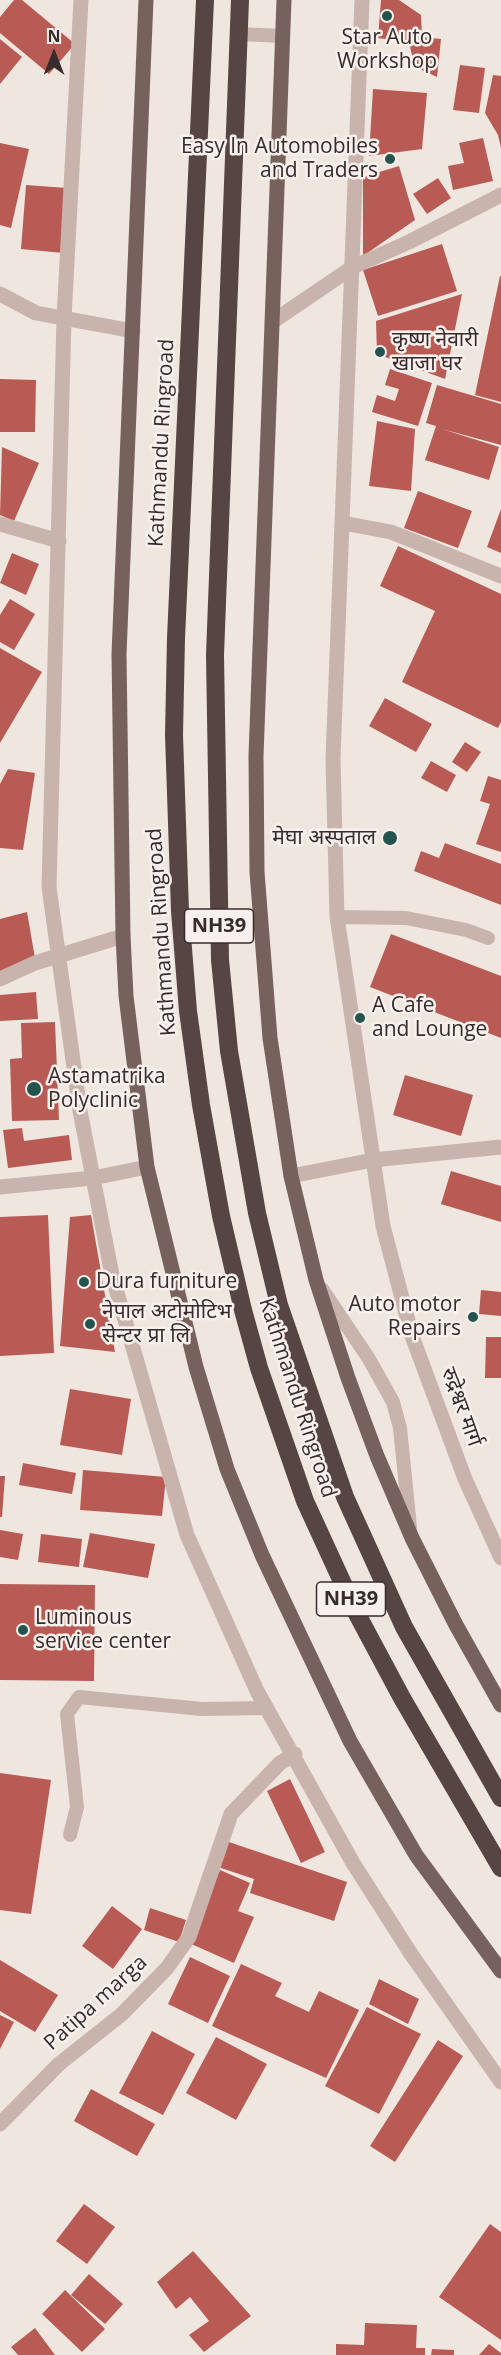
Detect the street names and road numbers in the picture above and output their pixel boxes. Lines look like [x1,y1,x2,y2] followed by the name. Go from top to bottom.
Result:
[144,338,180,548] street label: Kathmandu Ringroad
[142,827,182,1037] street label: Kathmandu Ringroad
[184,909,254,943] road number: NH39
[253,1295,341,1501] street label: Kathmandu Ringroad
[435,1364,487,1450] street label: रुद्रेश्वर मार्ग
[316,1582,386,1616] road number: NH39
[39,1950,153,2056] street label: Patipa marga

